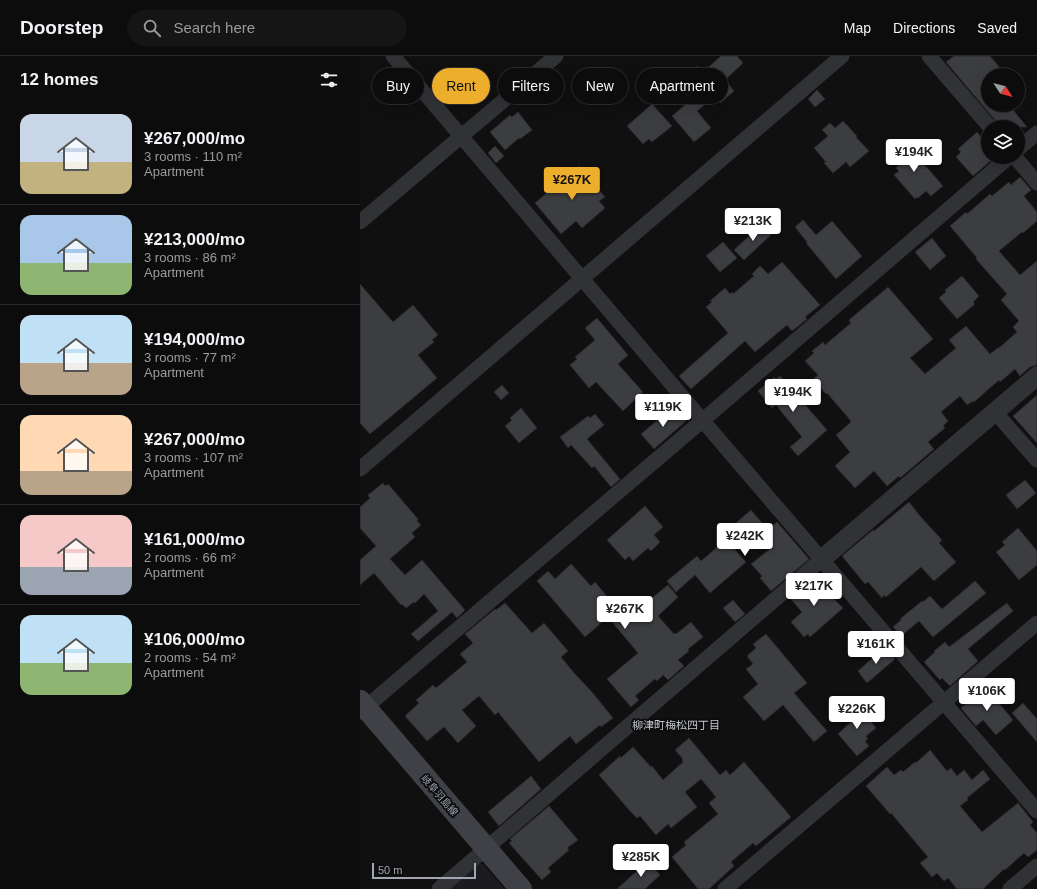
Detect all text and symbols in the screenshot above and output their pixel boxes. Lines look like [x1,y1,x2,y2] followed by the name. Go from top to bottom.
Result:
[127,10,407,46] search box
[20,17,103,38] text: Doorstep
[141,17,163,39] icon: search
[173,19,255,36] text: Search here
[844,20,871,36] text: Map
[893,20,955,36] text: Directions
[977,20,1017,36] text: Saved
[372,68,424,104] chip: Buy
[432,68,490,104] chip: Rent
[498,68,564,104] chip: Filters
[572,68,628,104] chip: New
[636,68,728,104] chip: Apartment
[981,68,1025,112] north arrow
[981,68,1025,164] map controls
[318,69,340,91] icon: filters
[20,70,98,89] text: 12 homes
[981,120,1025,164] button: layers
[144,129,245,148] text: ¥267,000/mo
[52,130,100,178] icon: home
[886,139,942,173] pin: ¥194K
[895,144,933,159] text: ¥194K
[144,149,242,164] text: 3 rooms · 110 m²
[144,164,204,179] text: Apartment
[544,167,600,201] pin: ¥267K
[553,172,591,187] text: ¥267K
[725,208,781,242] pin: ¥213K
[734,213,772,228] text: ¥213K
[144,230,245,249] text: ¥213,000/mo
[52,231,100,279] icon: home
[144,250,236,265] text: 3 rooms · 86 m²
[144,265,204,280] text: Apartment
[144,330,245,349] text: ¥194,000/mo
[52,331,100,379] icon: home
[144,350,236,365] text: 3 rooms · 77 m²
[144,365,204,380] text: Apartment
[765,379,821,413] pin: ¥194K
[774,384,812,399] text: ¥194K
[635,394,691,428] pin: ¥119K
[644,399,682,414] text: ¥119K
[144,430,245,449] text: ¥267,000/mo
[52,431,100,479] icon: home
[144,450,243,465] text: 3 rooms · 107 m²
[144,465,204,480] text: Apartment
[717,523,773,557] pin: ¥242K
[726,528,764,543] text: ¥242K
[144,530,245,549] text: ¥161,000/mo
[52,531,100,579] icon: home
[144,550,236,565] text: 2 rooms · 66 m²
[144,565,204,580] text: Apartment
[786,573,842,607] pin: ¥217K
[795,578,833,593] text: ¥217K
[597,596,653,630] pin: ¥267K
[606,601,644,616] text: ¥267K
[144,630,245,649] text: ¥106,000/mo
[52,631,100,679] icon: home
[848,631,904,665] pin: ¥161K
[857,636,895,651] text: ¥161K
[144,650,236,665] text: 2 rooms · 54 m²
[144,665,204,680] text: Apartment
[959,678,1015,712] pin: ¥106K
[968,683,1006,698] text: ¥106K
[829,696,885,730] pin: ¥226K
[838,701,876,716] text: ¥226K
[632,719,720,731] district label: 柳津町梅松四丁目
[419,773,460,818] street label: 岐阜羽島線
[613,844,669,878] pin: ¥285K
[622,849,660,864] text: ¥285K
[372,861,476,880] scale bar
[378,864,402,876] text: 50 m

